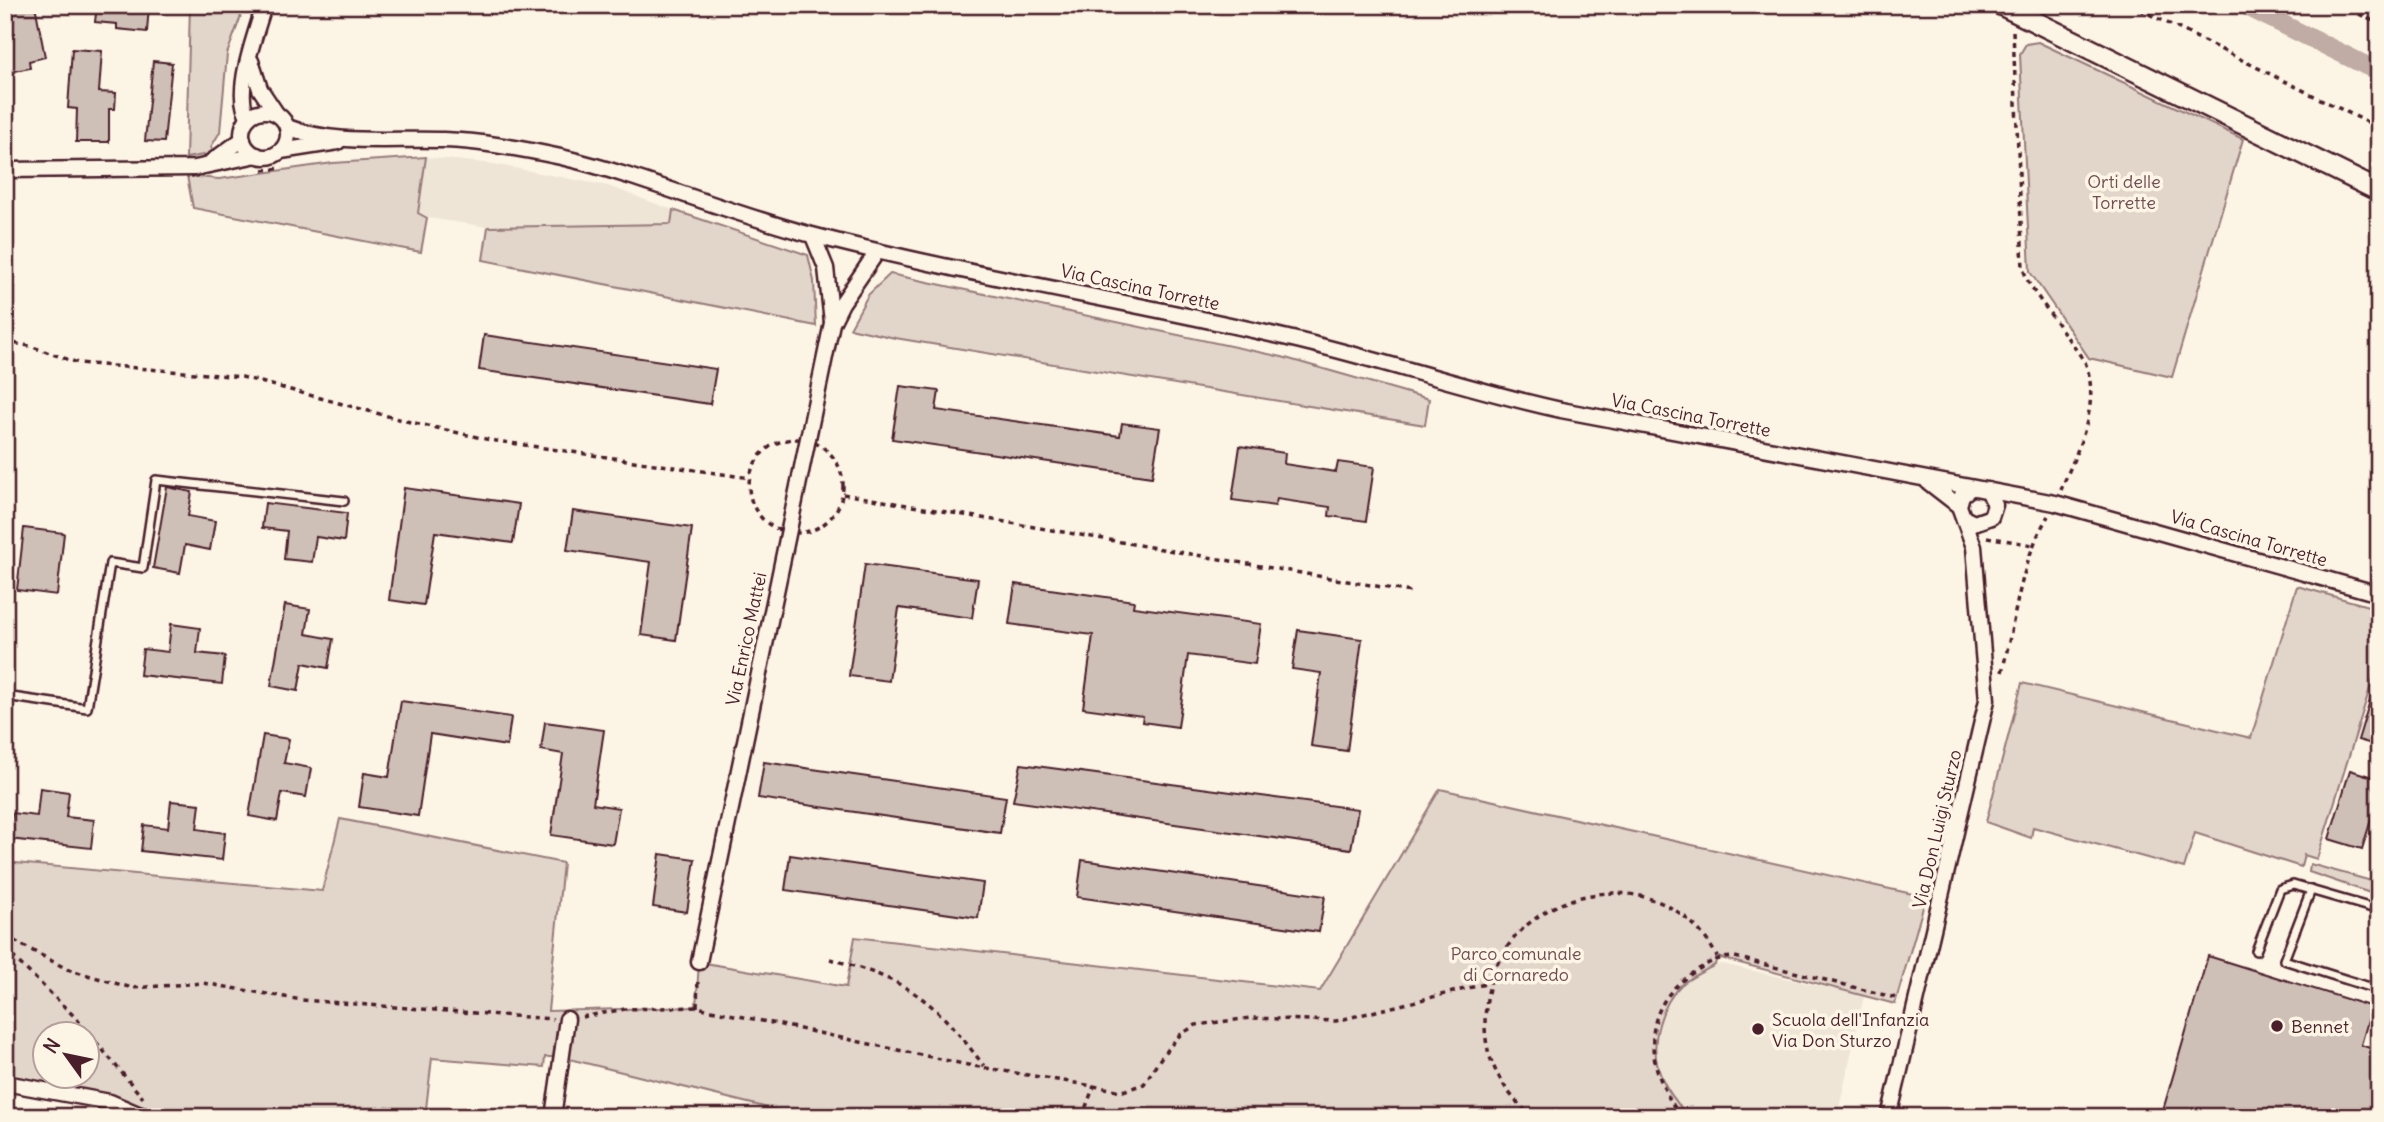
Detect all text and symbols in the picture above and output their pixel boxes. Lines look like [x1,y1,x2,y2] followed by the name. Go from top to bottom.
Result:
[2087,170,2161,214] park label: Orti delle Torrette
[1058,259,1222,315] street label: Via Cascina Torrette
[1609,388,1773,442] street label: Via Cascina Torrette
[2168,505,2330,571] street label: Via Cascina Torrette
[721,570,771,708] street label: Via Enrico Mattei
[1908,747,1966,911] street label: Via Don Luigi Sturzo
[1450,942,1582,986] park label: Parco comunale di Cornaredo
[1772,1008,1929,1052] place label: Scuola dell'Infanzia Via Don Sturzo
[2291,1015,2349,1038] place label: Bennet
[2269,1018,2285,1034] marker: Bennet
[32,1020,102,1090] north arrow
[1750,1021,1766,1037] marker: Scuola dell'Infanzia Via Don Sturzo
[38,1034,65,1058] text: N

